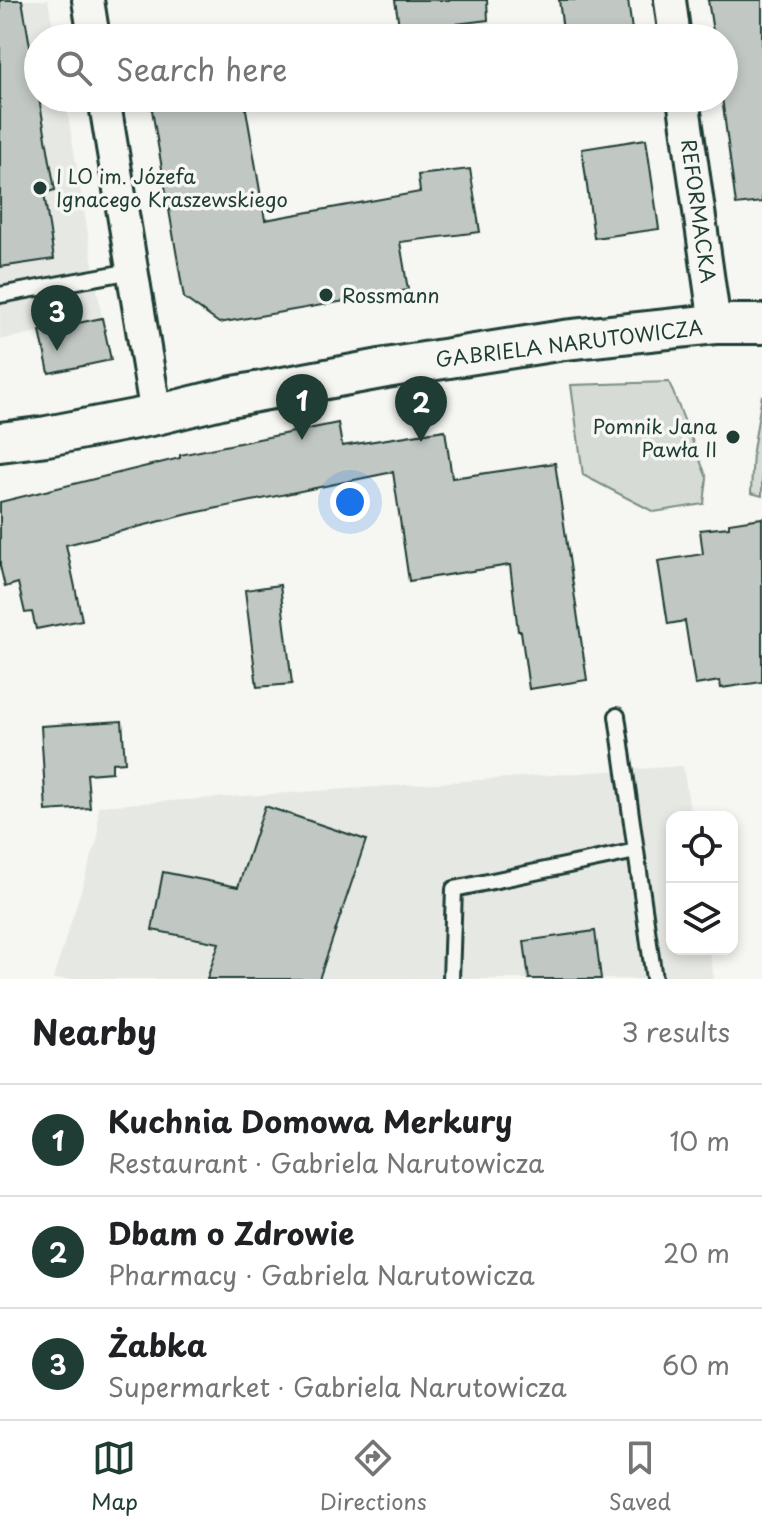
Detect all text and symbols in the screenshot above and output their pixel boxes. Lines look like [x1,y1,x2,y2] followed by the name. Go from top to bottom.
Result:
[24,24,738,112] search box
[52,46,96,90] icon: search
[116,46,288,91] text: Search here
[674,137,724,285] street label: REFORMACKA
[56,161,288,214] place label: I LO im. Józefa Ignacego Kraszewskiego
[31,179,49,197] marker: I LO im. Józefa Ignacego Kraszewskiego
[342,280,440,310] place label: Rossmann
[31,285,83,351] pin: 3
[317,286,335,304] marker: Rossmann
[434,312,704,374] street label: GABRIELA NARUTOWICZA
[276,374,328,440] pin: 1
[395,376,447,442] pin: 2
[593,411,717,464] place label: Pomnik Jana Pawła II
[724,428,742,446] marker: Pomnik Jana Pawła II
[330,482,370,522] your location
[666,811,738,955] map controls
[666,811,738,883] button: locate
[666,883,738,955] button: layers
[32,1005,157,1057] text: Nearby
[622,1012,730,1051] text: 3 results
[108,1098,513,1143] text: Kuchnia Domowa Merkury
[52,1121,64,1160] text: 1
[669,1121,730,1160] text: 10 m
[108,1143,544,1182] text: Restaurant · Gabriela Narutowicza
[108,1210,355,1255] text: Dbam o Zdrowie
[49,1233,67,1272] text: 2
[663,1233,730,1272] text: 20 m
[108,1255,535,1294] text: Pharmacy · Gabriela Narutowicza
[108,1322,207,1367] text: Żabka
[49,1345,67,1384] text: 3
[662,1345,730,1384] text: 60 m
[108,1367,567,1406] text: Supermarket · Gabriela Narutowicza
[91,1436,138,1517] tab: Map
[320,1436,427,1517] tab: Directions
[609,1436,671,1517] tab: Saved

